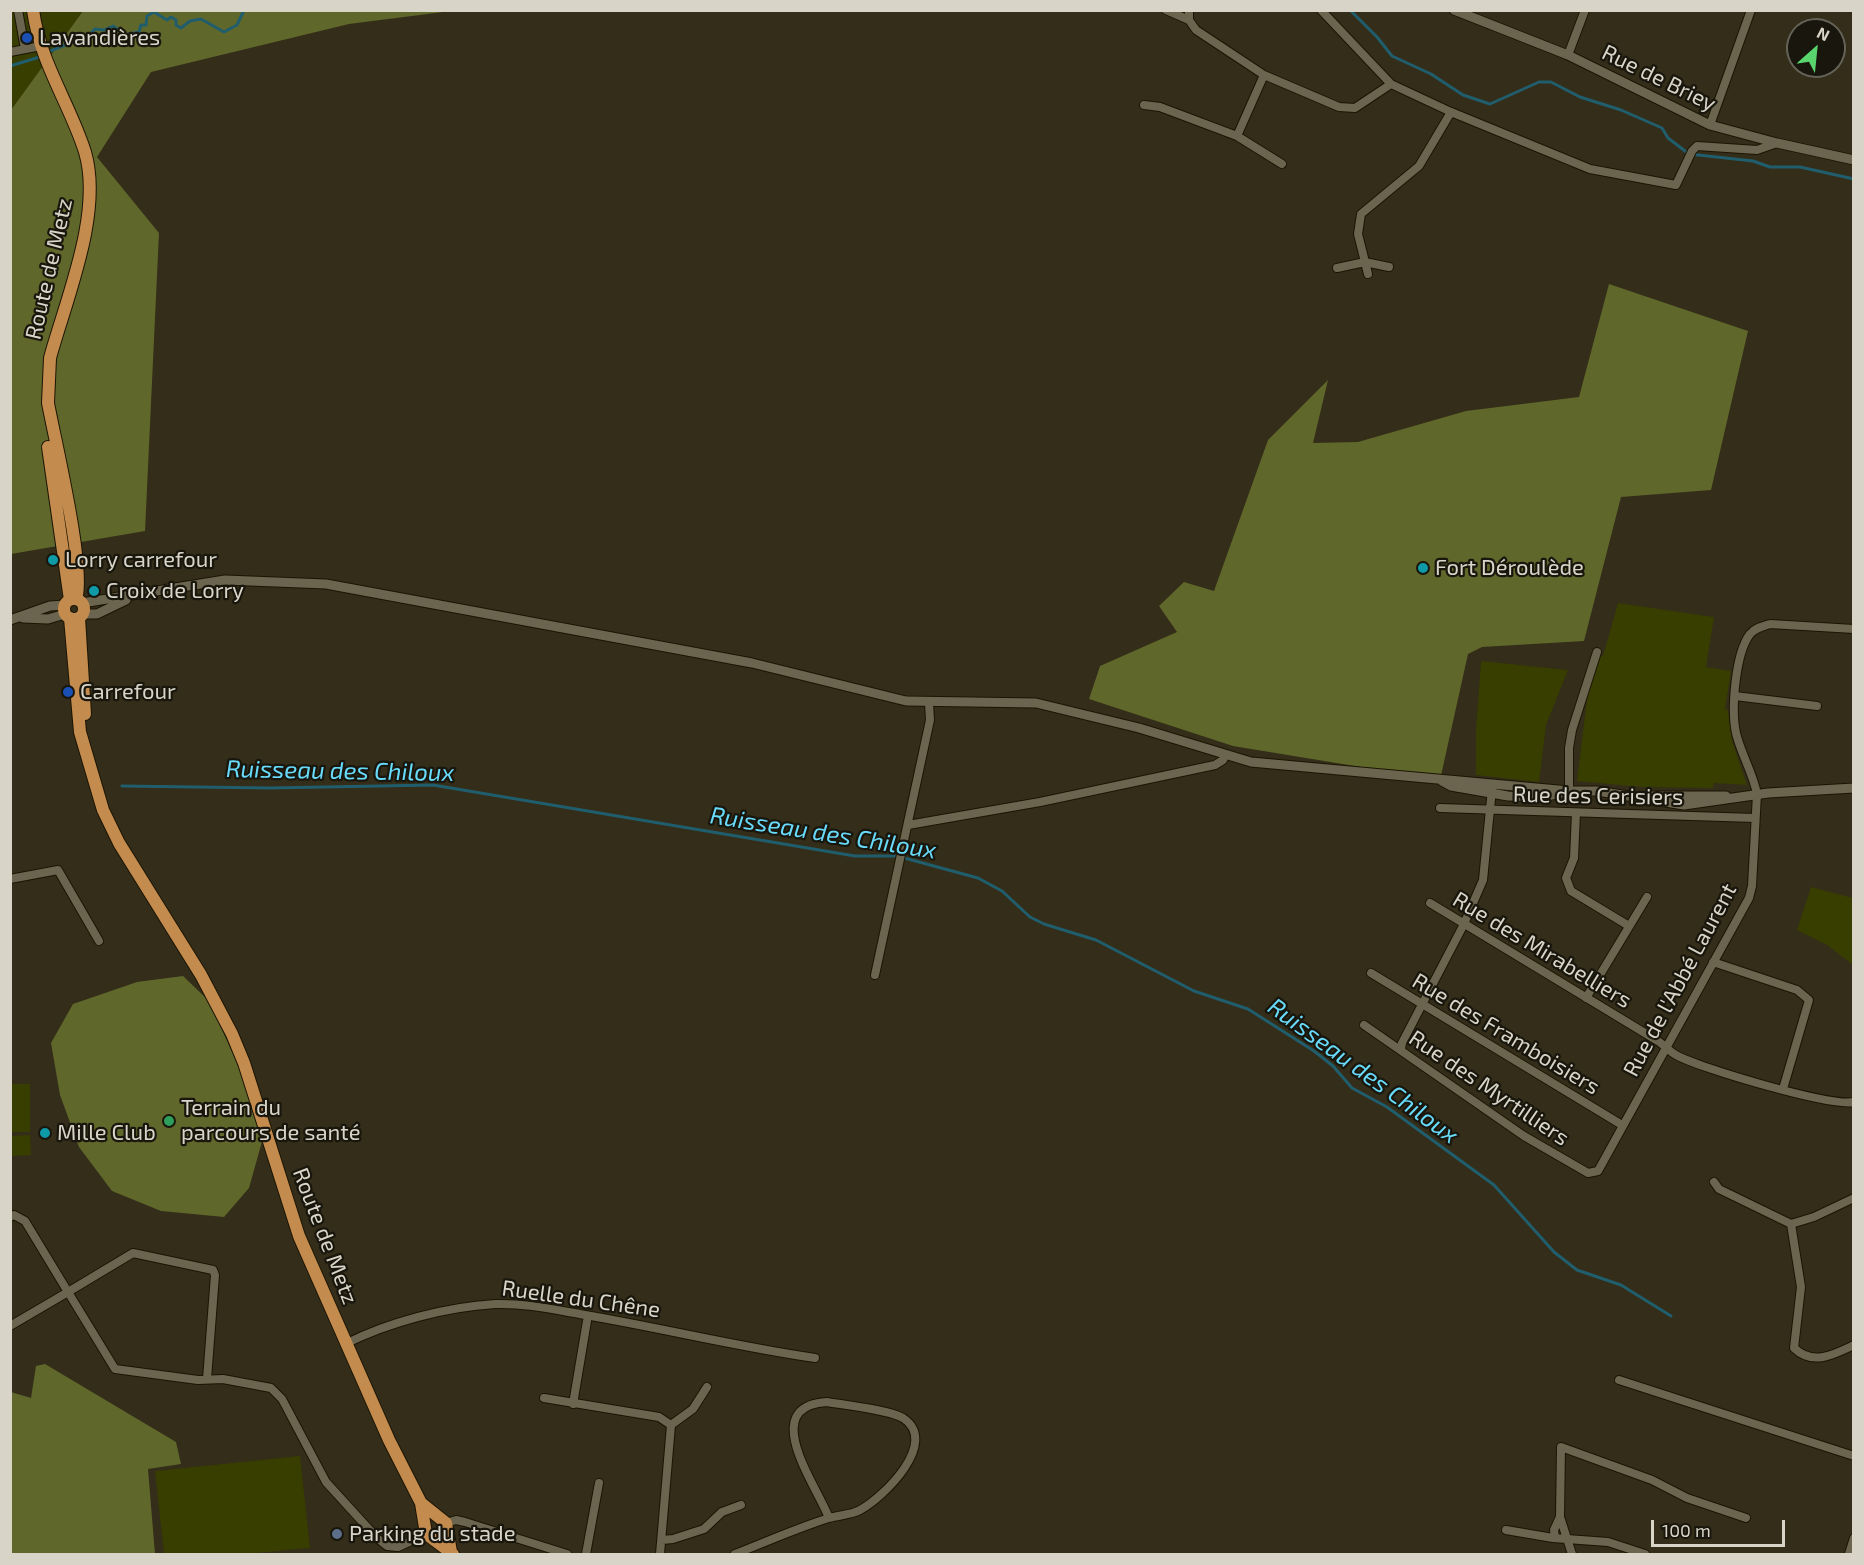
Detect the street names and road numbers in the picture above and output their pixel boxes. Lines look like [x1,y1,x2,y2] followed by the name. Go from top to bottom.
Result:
[1598,39,1720,117] street label: Rue de Briey
[20,196,78,342] street label: Route de Metz
[1513,781,1683,811] street label: Rue des Cerisiers
[1618,879,1742,1081] street label: Rue de l'Abbé Laurent
[1448,886,1636,1014] street label: Rue des Mirabelliers
[1408,968,1604,1100] street label: Rue des Framboisiers
[1404,1025,1574,1151] street label: Rue des Myrtilliers
[287,1164,363,1308] street label: Route de Metz
[500,1275,662,1323] street label: Ruelle du Chêne

